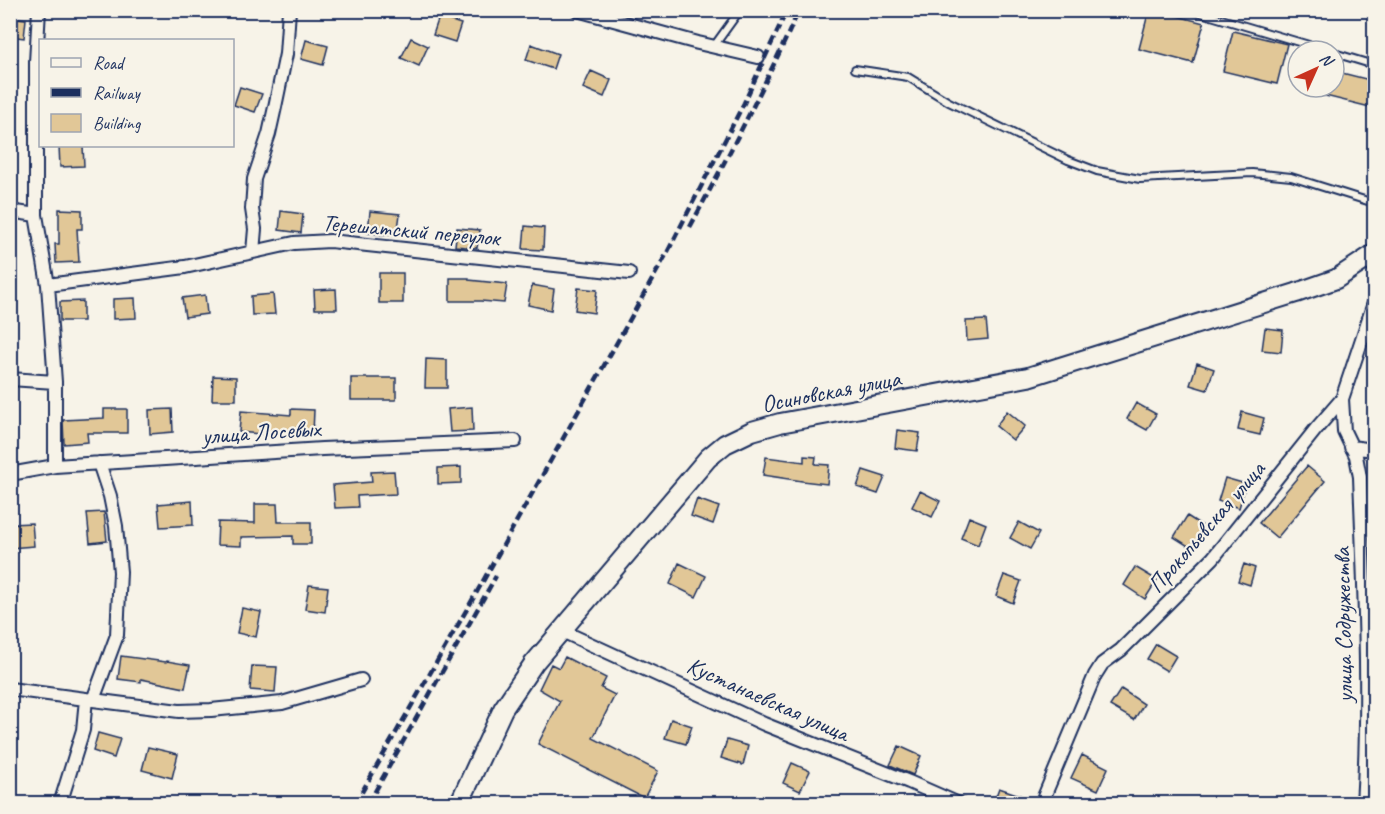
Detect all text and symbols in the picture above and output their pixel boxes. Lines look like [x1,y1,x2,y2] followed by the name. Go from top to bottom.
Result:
[39,39,234,147] legend
[1286,39,1346,99] north arrow
[1315,49,1339,72] text: N
[93,52,126,74] text: Road
[93,82,141,104] text: Railway
[93,112,142,134] text: Building
[321,207,503,253] street label: Терешатский переулок
[759,363,905,419] street label: Осиновская улица
[199,413,323,451] street label: улица Лосевых
[1141,454,1272,599] street label: Прокопьевская улица
[1327,546,1359,705] street label: улица Содружества
[682,650,856,749] street label: Кустанаевская улица

